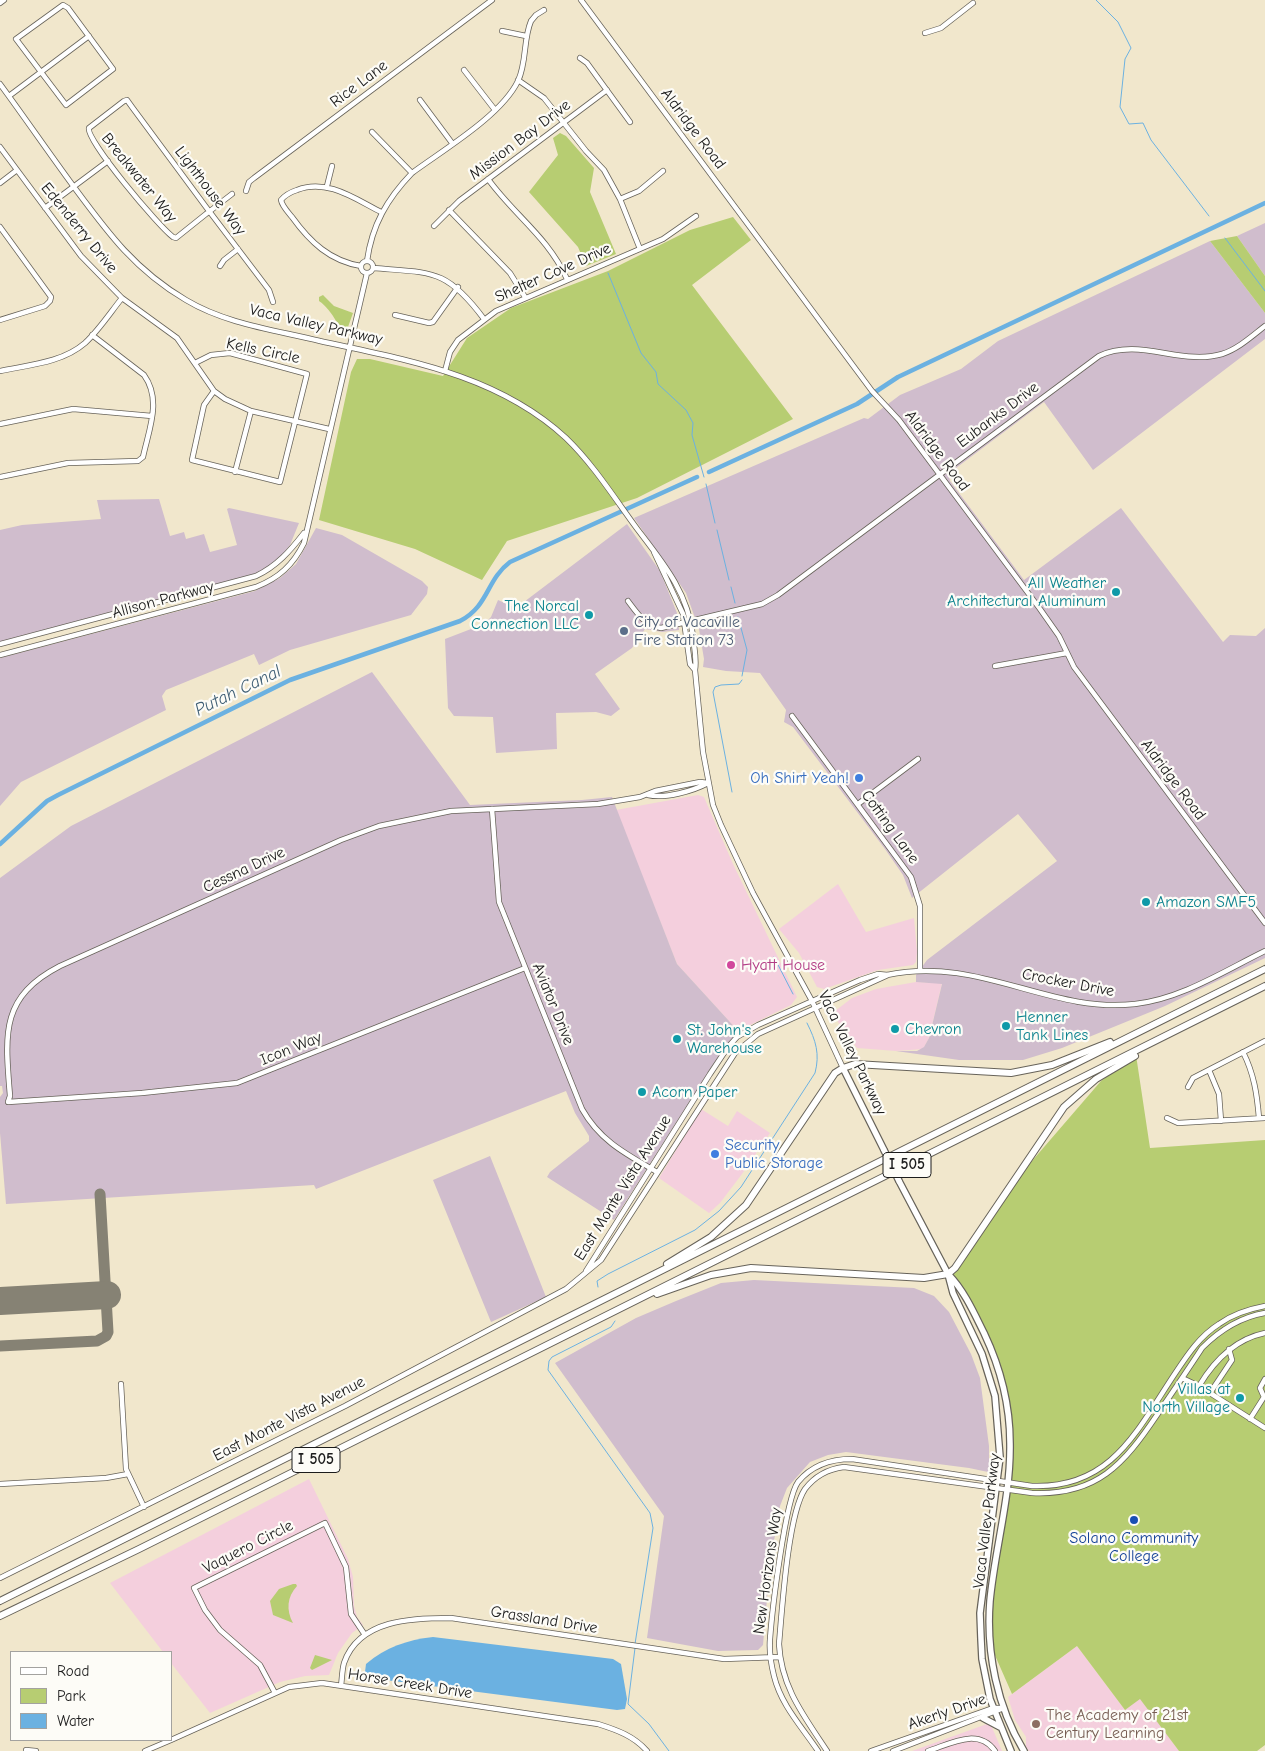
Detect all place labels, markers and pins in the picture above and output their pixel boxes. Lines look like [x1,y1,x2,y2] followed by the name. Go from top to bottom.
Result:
[947,573,1106,611] place label: All Weather Architectural Aluminum
[1110,586,1122,598] marker: All Weather Architectural Aluminum
[471,596,579,634] place label: The Norcal Connection LLC
[583,609,595,621] marker: The Norcal Connection LLC
[634,612,740,650] place label: City of Vacaville Fire Station 73
[618,625,630,637] marker: City of Vacaville Fire Station 73
[750,768,849,788] place label: Oh Shirt Yeah!
[853,772,865,784] marker: Oh Shirt Yeah!
[1156,892,1256,912] place label: Amazon SMF5
[1140,896,1152,908] marker: Amazon SMF5
[741,955,825,975] place label: Hyatt House
[725,959,737,971] marker: Hyatt House
[1016,1007,1088,1045] place label: Henner Tank Lines
[905,1019,961,1039] place label: Chevron
[687,1020,762,1058] place label: St. John's Warehouse
[1000,1020,1012,1032] marker: Henner Tank Lines
[889,1023,901,1035] marker: Chevron
[671,1033,683,1045] marker: St. John's Warehouse
[652,1082,737,1102] place label: Acorn Paper
[636,1086,648,1098] marker: Acorn Paper
[725,1135,823,1173] place label: Security Public Storage
[709,1148,721,1160] marker: Security Public Storage
[1142,1379,1230,1417] place label: Villas at North Village
[1234,1392,1246,1404] marker: Villas at North Village
[1128,1514,1140,1526] marker: Solano Community College
[1070,1528,1198,1566] place label: Solano Community College
[1046,1705,1188,1743] place label: The Academy of 21st Century Learning
[1030,1718,1042,1730] marker: The Academy of 21st Century Learning

